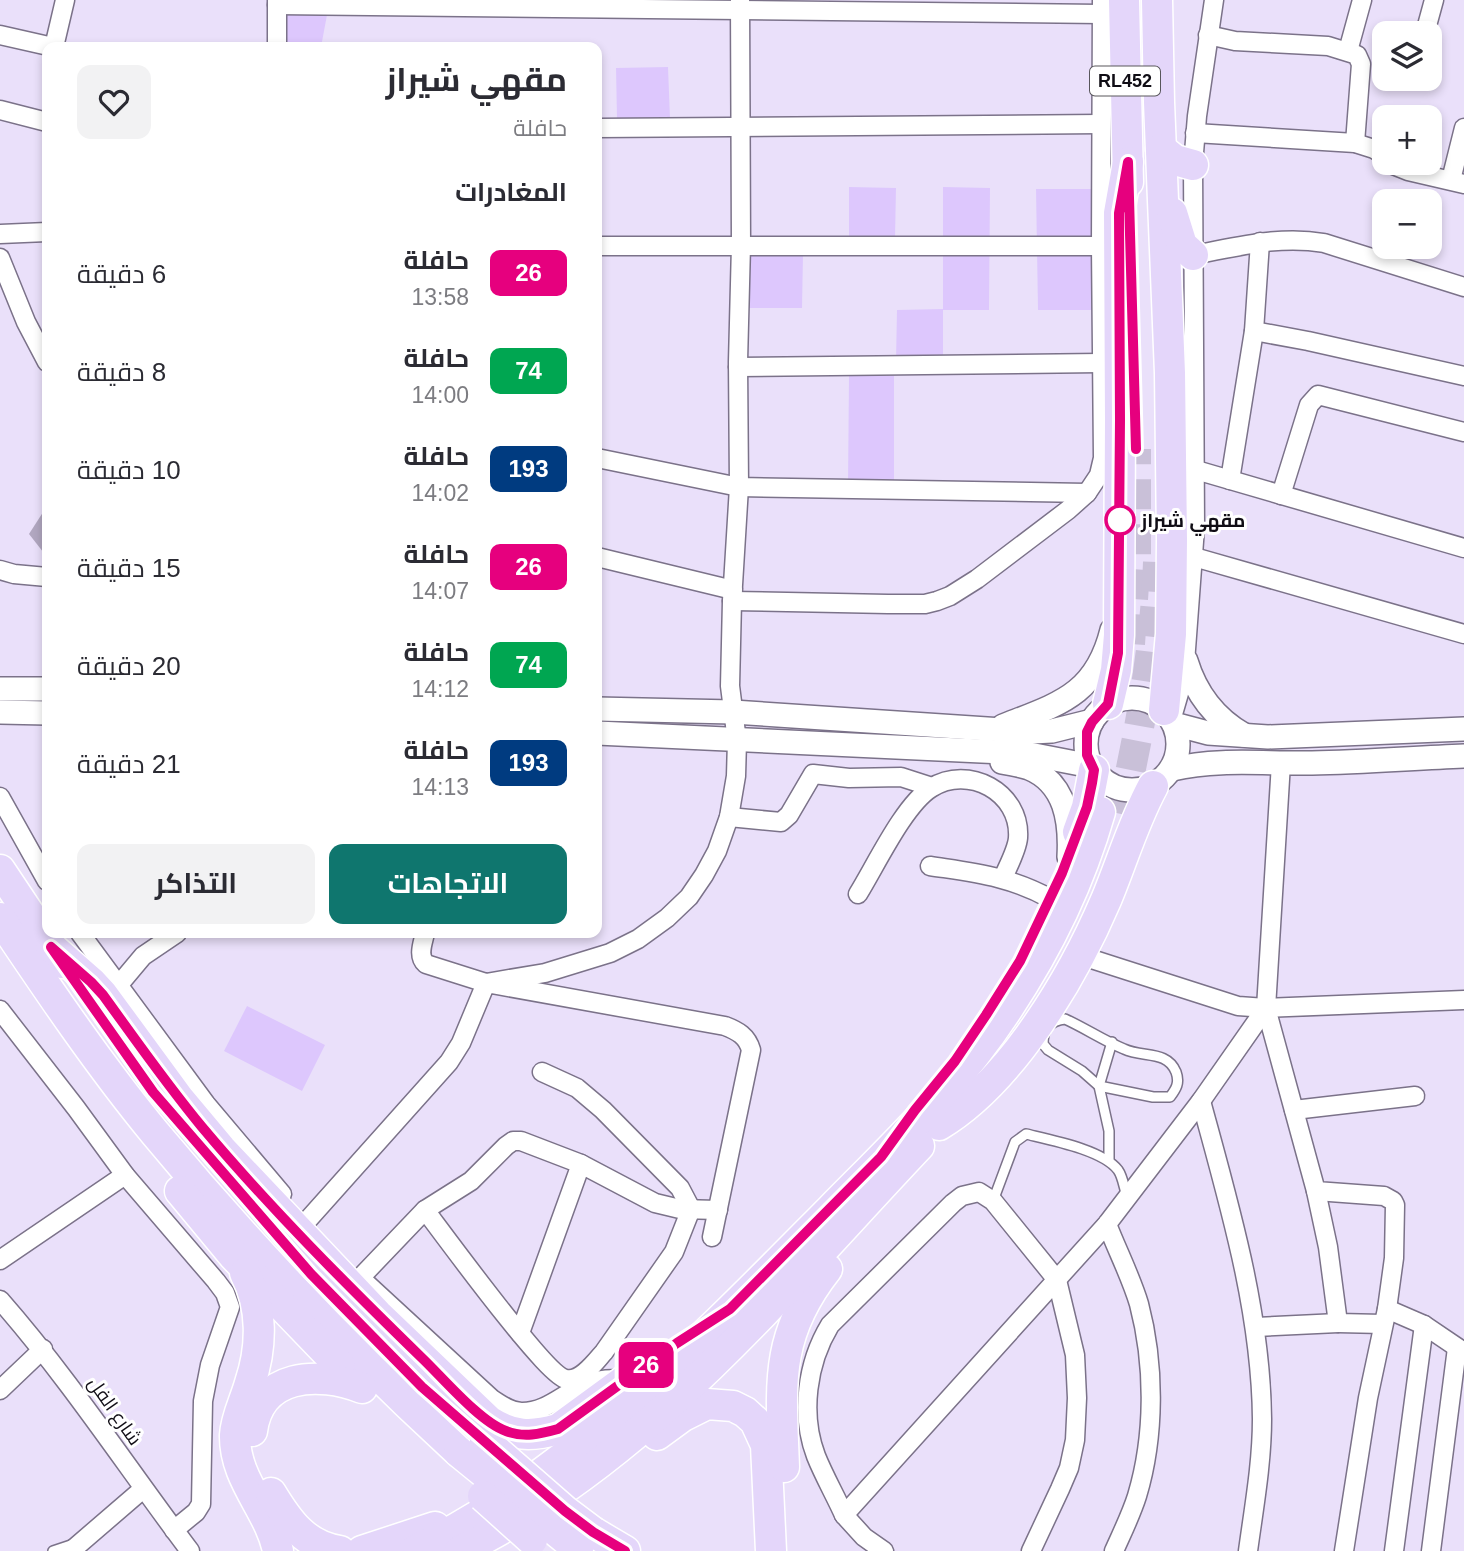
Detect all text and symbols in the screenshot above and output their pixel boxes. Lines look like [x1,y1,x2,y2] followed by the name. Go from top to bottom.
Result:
[1372,21,1442,259] map controls
[1372,21,1442,91] button: layers
[386,61,567,98] text: مقهي شيراز
[77,65,151,139] button: heart
[1090,66,1160,96] road number: RL452
[1372,105,1442,175] button: +
[513,115,567,141] text: حافلة
[455,177,567,207] text: المغادرات
[1372,189,1442,259] button: −
[404,245,469,275] text: حافلة
[77,259,166,289] text: 6 دقيقة
[515,259,542,286] text: 26
[411,284,469,310] text: 13:58
[404,343,469,373] text: حافلة
[77,357,166,387] text: 8 دقيقة
[515,357,542,384] text: 74
[411,382,469,408] text: 14:00
[404,441,469,471] text: حافلة
[77,455,181,485] text: 10 دقيقة
[508,455,549,482] text: 193
[411,480,469,506] text: 14:02
[1105,505,1135,535] marker: مقهي شيراز
[1140,510,1245,536] place label: مقهي شيراز
[404,539,469,569] text: حافلة
[77,553,181,583] text: 15 دقيقة
[515,553,542,580] text: 26
[411,578,469,604] text: 14:07
[404,637,469,667] text: حافلة
[77,651,181,681] text: 20 دقيقة
[515,651,542,678] text: 74
[411,676,469,702] text: 14:12
[404,735,469,765] text: حافلة
[77,749,181,779] text: 21 دقيقة
[508,749,549,776] text: 193
[411,774,469,800] text: 14:13
[77,844,315,924] button: التذاكر
[329,844,567,924] button: الاتجاهات
[614,1342,678,1388] line badge: 26
[633,1351,659,1378] text: 26
[82,1373,146,1451] street label: شارع الفل

